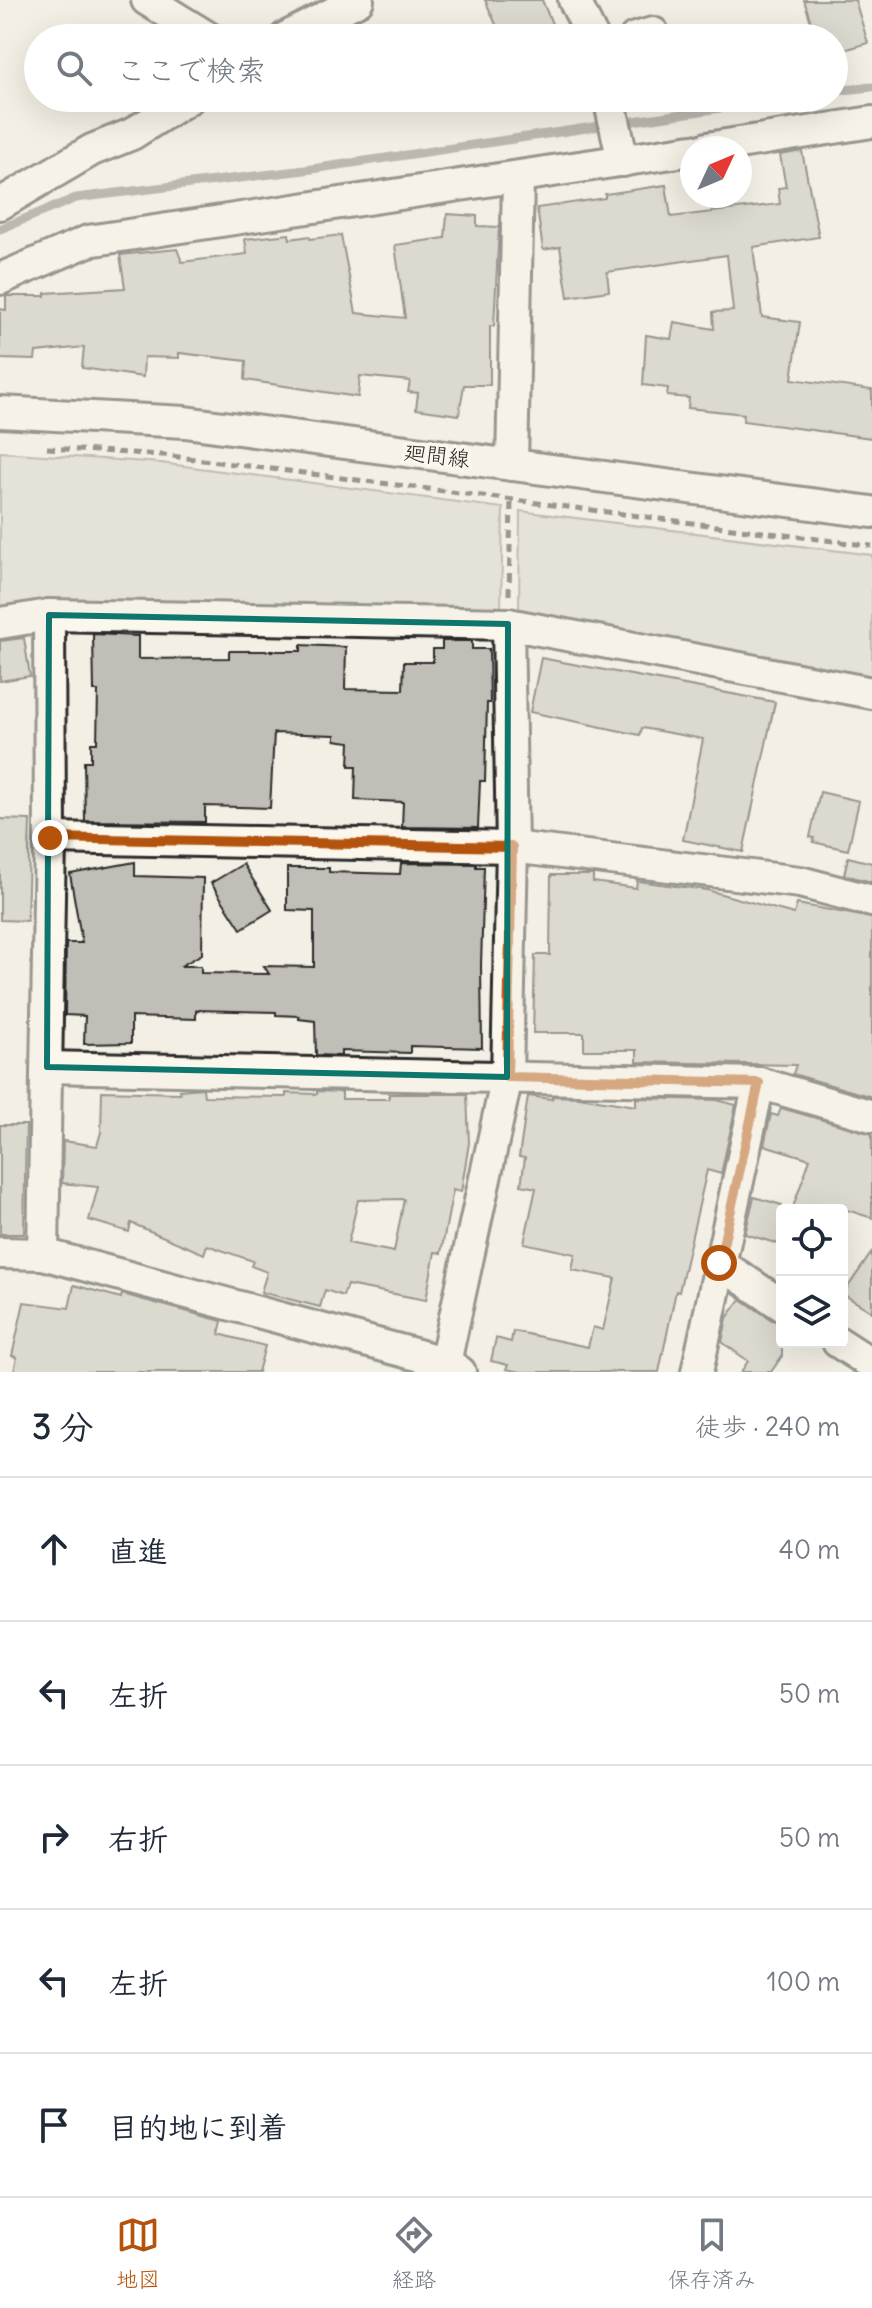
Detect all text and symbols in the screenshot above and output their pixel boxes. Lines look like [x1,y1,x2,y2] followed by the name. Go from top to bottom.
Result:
[24,24,848,112] search box
[52,46,96,90] icon: search
[116,51,266,89] text: ここで検索
[680,136,752,208] north arrow
[403,437,471,473] street label: 廻間線
[32,820,68,856] route end
[776,1204,848,1348] map controls
[776,1204,848,1276] button: locate
[701,1245,737,1281] route start
[776,1276,848,1348] button: layers
[32,1405,93,1448] text: 3 分
[695,1410,840,1443] text: 徒歩 · 240 m
[32,1527,76,1571] icon: ahead
[108,1532,168,1570] text: 直進
[779,1533,840,1566] text: 40 m
[32,1671,76,1715] icon: left
[108,1676,168,1714] text: 左折
[779,1677,840,1710] text: 50 m
[32,1815,76,1859] icon: right
[108,1820,168,1858] text: 右折
[779,1821,840,1854] text: 50 m
[32,1959,76,2003] icon: left
[108,1964,168,2002] text: 左折
[766,1965,840,1998] text: 100 m
[32,2103,76,2147] icon: arrive
[108,2108,288,2146] text: 目的地に到着
[116,2213,160,2293] tab: 地図
[392,2213,436,2293] tab: 経路
[668,2213,756,2293] tab: 保存済み

